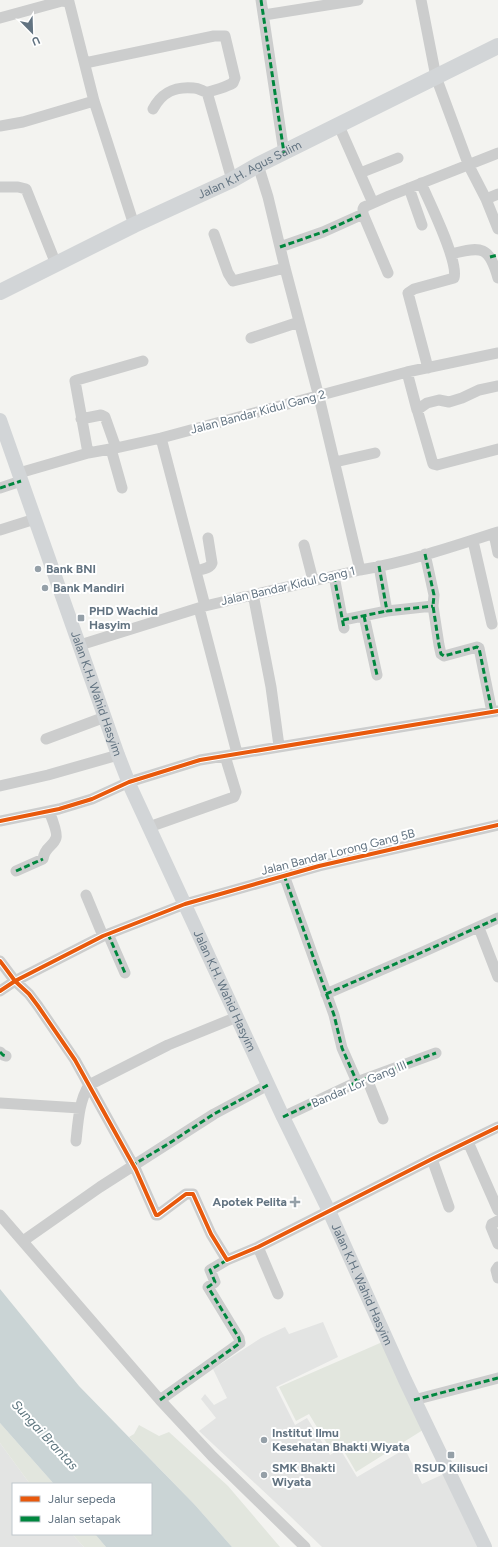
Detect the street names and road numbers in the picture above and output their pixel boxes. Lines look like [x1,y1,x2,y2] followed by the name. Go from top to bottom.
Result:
[196,138,304,202] street label: Jalan K.H. Agus Salim
[189,387,327,437] street label: Jalan Bandar Kidul Gang 2
[219,564,357,608] street label: Jalan Bandar Kidul Gang 1
[68,629,125,758] street label: Jalan K.H. Wahid Hasyim
[260,826,416,878] street label: Jalan Bandar Lorong Gang 5B
[191,928,259,1054] street label: Jalan K.H. Wahid Hasyim
[309,1058,409,1110] street label: Bandar Lor Gang III
[329,1221,395,1347] street label: Jalan K.H. Wahid Hasyim

